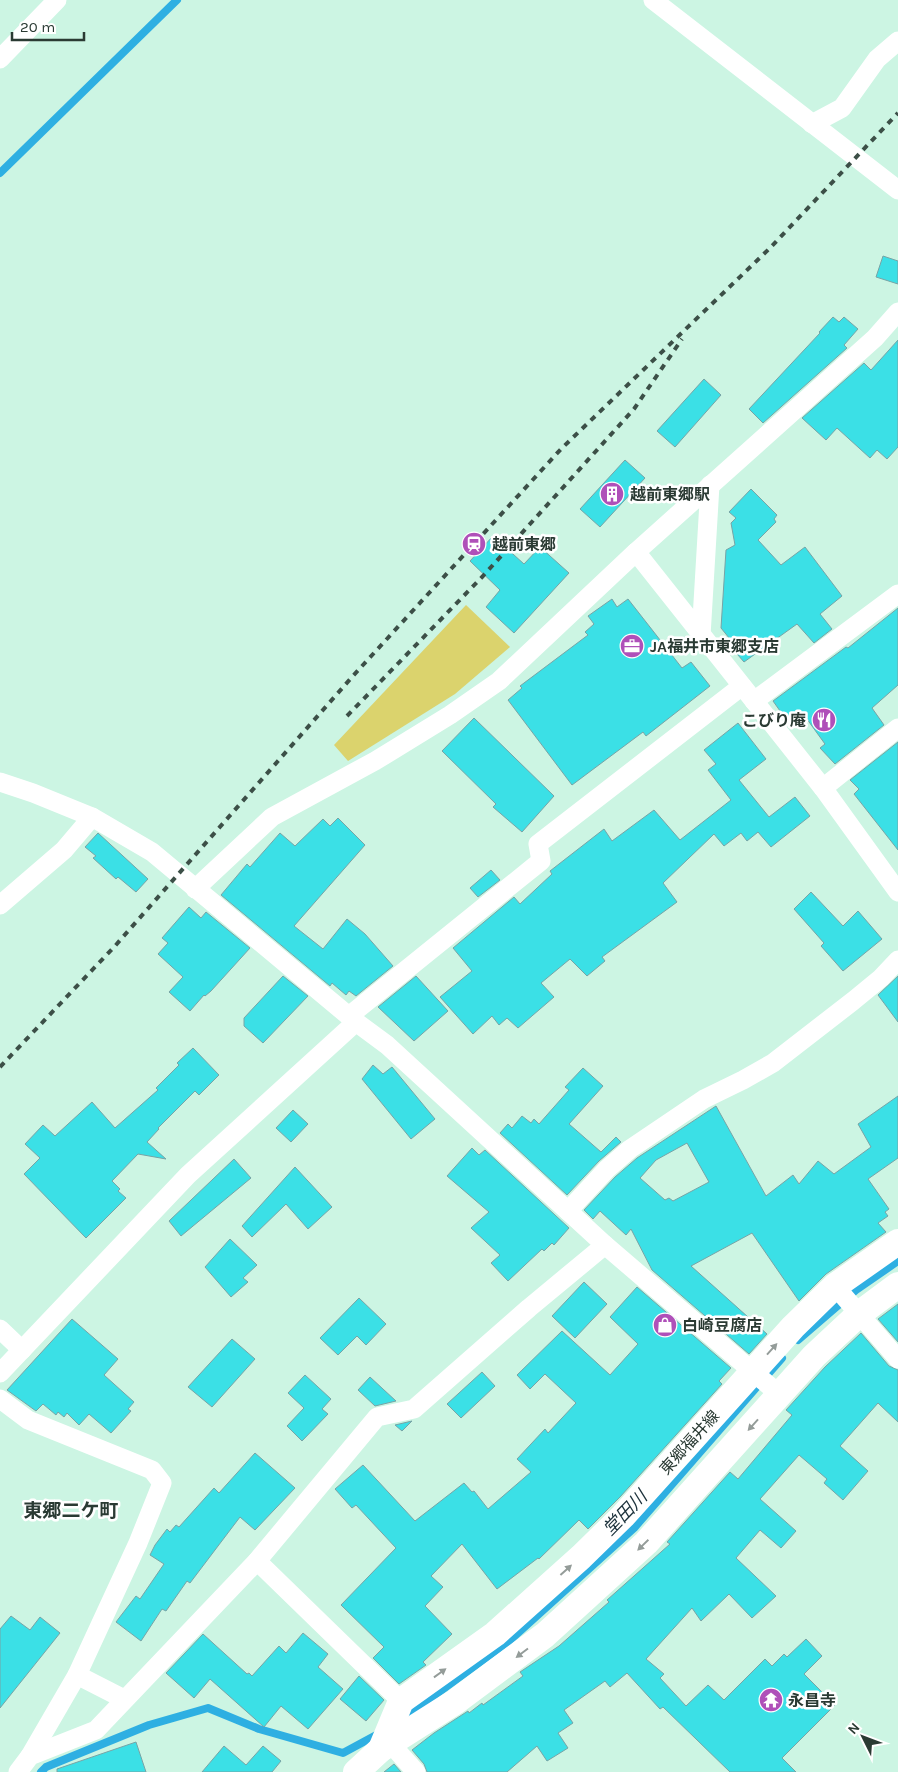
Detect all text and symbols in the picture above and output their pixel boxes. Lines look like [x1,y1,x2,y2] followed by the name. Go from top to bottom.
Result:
[12,10,85,42] scale bar
[20,18,55,36] text: 20 m
[599,481,625,507] building icon: 越前東郷駅
[630,485,710,504] place label: 越前東郷駅
[461,531,487,557] station icon: 越前東郷
[492,535,556,554] place label: 越前東郷
[619,633,645,659] office icon: JA福井市東郷支店
[650,637,779,656] place label: JA福井市東郷支店
[811,707,837,733] restaurant icon: こびり庵
[742,711,806,730] place label: こびり庵
[652,1312,678,1338] shop icon: 白崎豆腐店
[682,1316,762,1335] place label: 白崎豆腐店
[766,1344,778,1356] one-way arrow
[656,1406,723,1478] street label: 東郷福井線
[747,1418,759,1430] one-way arrow
[598,1484,653,1540] water label: 堂田川
[23,1500,119,1522] district label: 東郷二ケ町
[637,1539,649,1551] one-way arrow
[560,1565,573,1576] one-way arrow
[515,1648,529,1658] one-way arrow
[433,1668,447,1678] one-way arrow
[758,1687,784,1713] temple icon: 永昌寺
[788,1691,836,1710] place label: 永昌寺
[838,1712,888,1762] north arrow
[844,1719,863,1738] text: N

